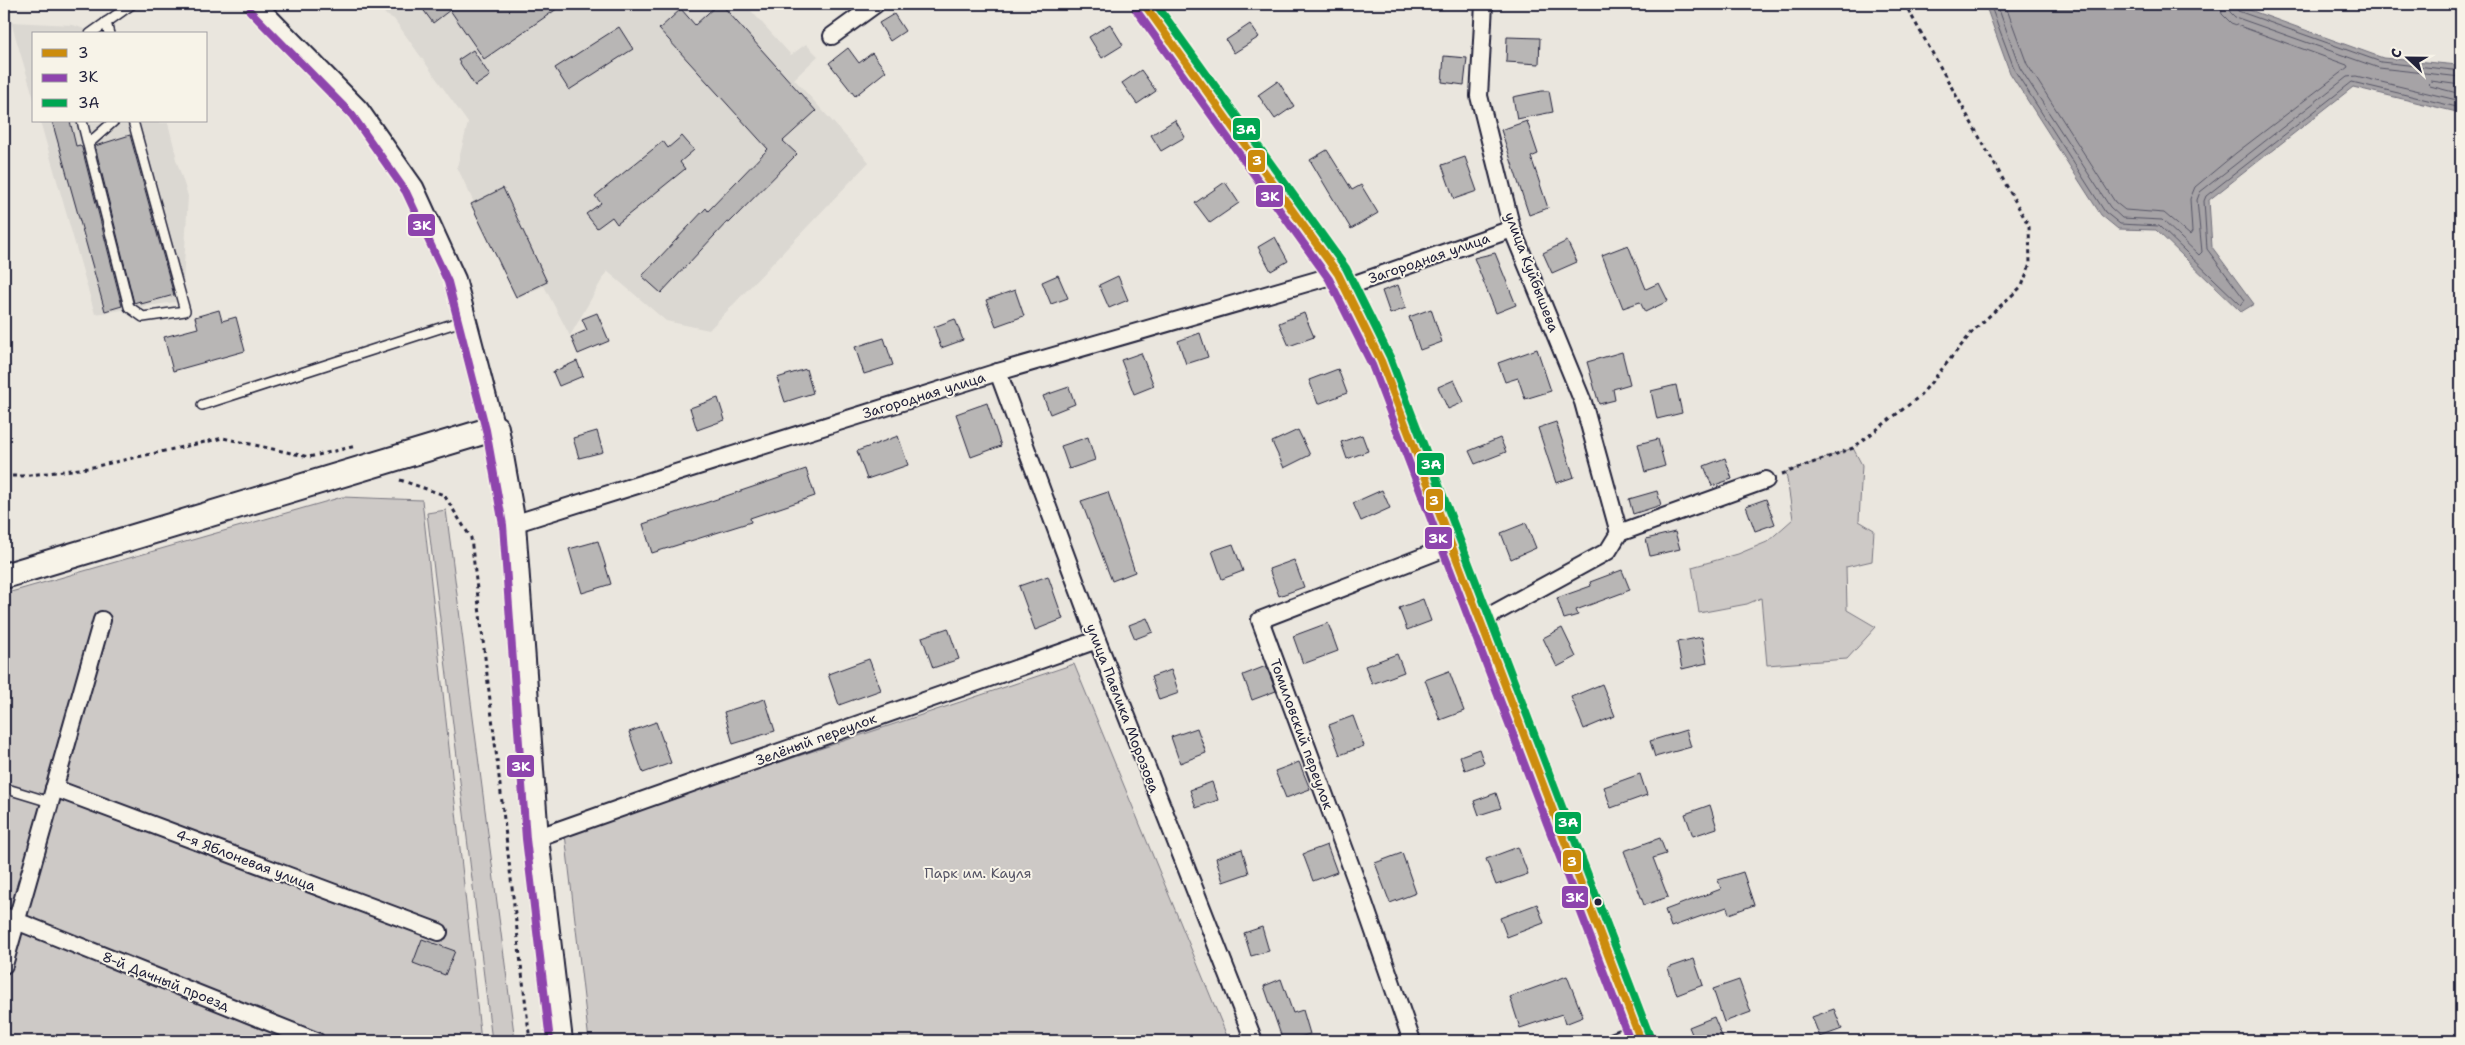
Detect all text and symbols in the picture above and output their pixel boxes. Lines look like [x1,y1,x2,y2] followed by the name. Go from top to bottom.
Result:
[32,32,208,122] legend
[2382,32,2432,82] north arrow
[78,43,89,63] text: 3
[2386,46,2406,60] text: С
[78,67,99,87] text: 3К
[78,93,100,113] text: 3А
[1232,117,1261,141] line badge: 3А
[1236,120,1257,138] text: 3А
[1247,149,1266,173] line badge: 3
[1252,151,1262,169] text: 3
[1255,184,1284,208] line badge: 3К
[1260,187,1280,205] text: 3К
[1501,209,1563,335] street label: улица Куйбышева
[407,213,436,237] line badge: 3К
[412,216,432,234] text: 3К
[1366,229,1492,287] street label: Загородная улица
[860,368,988,422] street label: Загородная улица
[1416,452,1445,476] line badge: 3А
[1421,455,1442,473] text: 3А
[1425,488,1444,512] line badge: 3
[1429,491,1439,509] text: 3
[1424,526,1453,550] line badge: 3К
[1428,529,1448,547] text: 3К
[1082,621,1164,795] street label: улица Павлика Морозова
[1266,656,1338,812] street label: Томиловский переулок
[753,709,879,769] street label: Зелёный переулок
[506,754,535,778] line badge: 3К
[511,757,531,775] text: 3К
[1554,811,1582,835] line badge: 3А
[1558,813,1579,831] text: 3А
[174,825,319,895] street label: 4-я Яблоневая улица
[1562,849,1582,873] line badge: 3
[1567,852,1577,870] text: 3
[925,864,1032,882] park label: Парк им. Кауля
[1561,885,1589,909] line badge: 3К
[1565,888,1585,906] text: 3К
[1593,897,1603,907] unlabelled marker
[100,947,232,1015] street label: 8-й Дачный проезд

